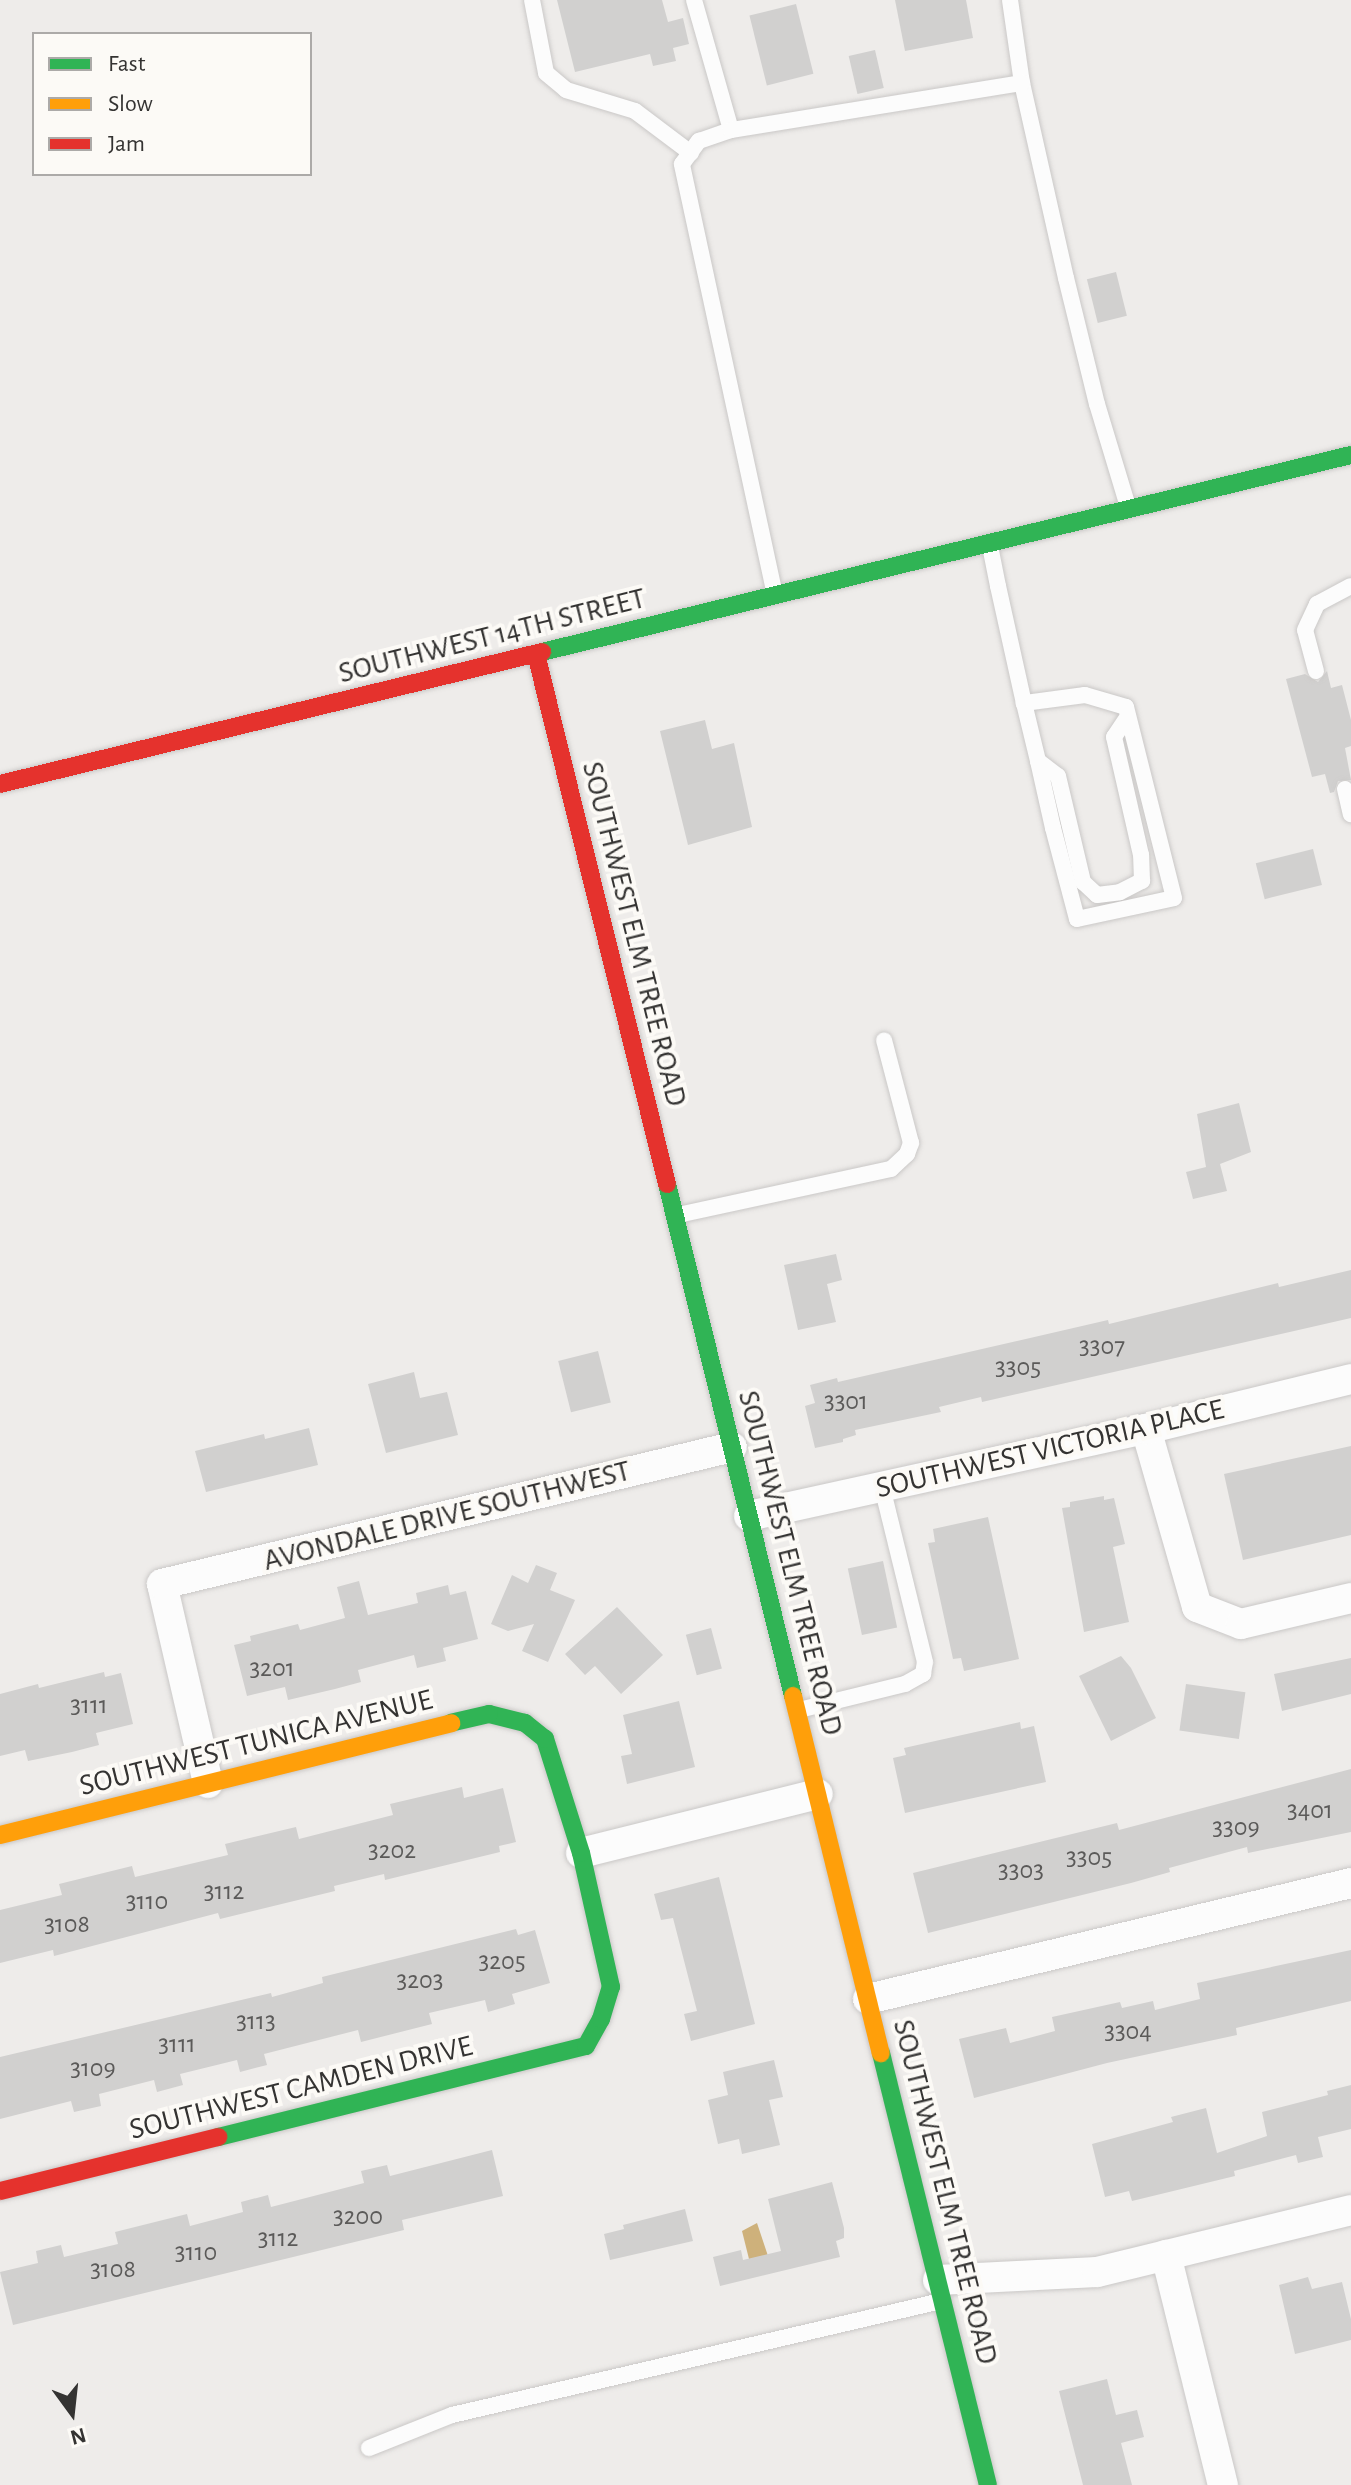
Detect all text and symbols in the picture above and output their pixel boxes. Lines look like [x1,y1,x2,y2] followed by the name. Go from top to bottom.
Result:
[32,32,312,176] legend
[108,52,145,76] text: Fast
[108,92,153,116] text: Slow
[108,132,145,156] text: Jam
[335,580,649,692] street label: SOUTHWEST 14TH STREET
[574,758,694,1110] street label: SOUTHWEST ELM TREE ROAD
[1079,1331,1125,1363] house number: 3307
[995,1352,1041,1384] house number: 3305
[824,1386,868,1418] house number: 3301
[730,1387,850,1739] street label: SOUTHWEST ELM TREE ROAD
[873,1391,1227,1507] street label: SOUTHWEST VICTORIA PLACE
[260,1453,634,1579] street label: AVONDALE DRIVE SOUTHWEST
[249,1653,295,1685] house number: 3201
[76,1682,436,1804] street label: SOUTHWEST TUNICA AVENUE
[70,1690,108,1722] house number: 3111
[1287,1795,1333,1827] house number: 3401
[1212,1812,1260,1844] house number: 3309
[368,1835,416,1867] house number: 3202
[1066,1842,1112,1874] house number: 3305
[998,1855,1044,1887] house number: 3303
[204,1876,244,1908] house number: 3112
[126,1886,168,1918] house number: 3110
[44,1909,90,1941] house number: 3108
[478,1946,526,1978] house number: 3205
[397,1965,443,1997] house number: 3203
[236,2006,276,2038] house number: 3113
[885,2016,1005,2368] street label: SOUTHWEST ELM TREE ROAD
[1104,2016,1152,2048] house number: 3304
[126,2028,476,2148] street label: SOUTHWEST CAMDEN DRIVE
[158,2029,196,2061] house number: 3111
[70,2053,116,2085] house number: 3109
[333,2201,383,2233] house number: 3200
[258,2223,298,2255] house number: 3112
[175,2237,217,2269] house number: 3110
[90,2254,136,2286] house number: 3108
[32,2373,112,2453] north arrow
[68,2424,88,2449] text: N

